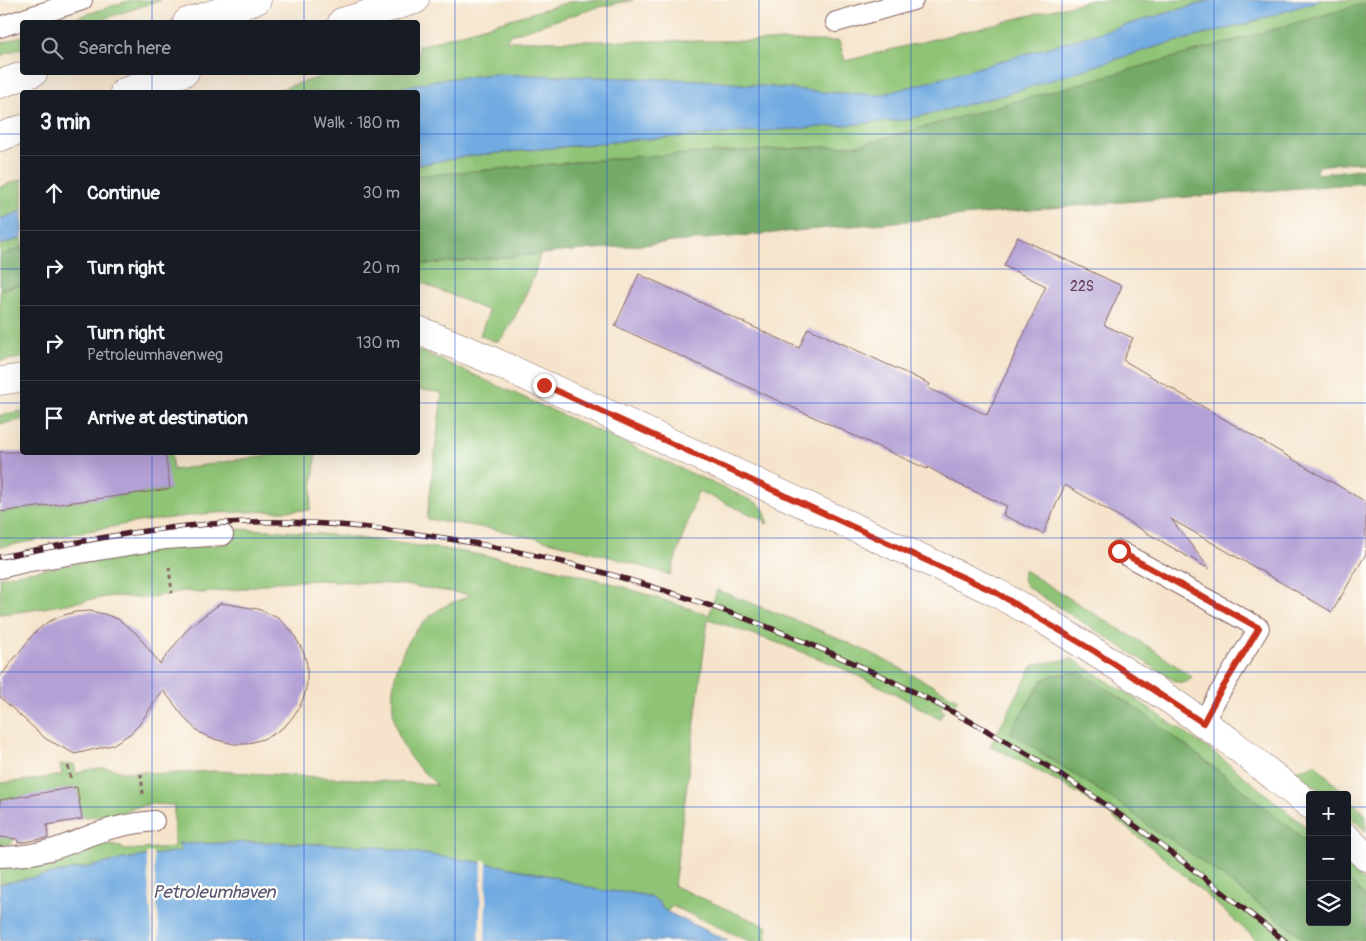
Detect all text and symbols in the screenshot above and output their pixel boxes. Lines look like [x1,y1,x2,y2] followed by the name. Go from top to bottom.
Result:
[20,20,420,75] search box
[38,34,66,62] icon: search
[78,36,171,60] text: Search here
[40,109,90,136] text: 3 min
[313,113,400,133] text: Walk · 180 m
[40,179,68,207] icon: ahead
[87,181,160,205] text: Continue
[362,183,400,203] text: 30 m
[40,254,68,282] icon: right
[87,256,165,280] text: Turn right
[362,258,400,278] text: 20 m
[1070,278,1094,295] house number: 22S
[87,321,165,345] text: Turn right
[40,329,68,357] icon: right
[356,333,400,353] text: 130 m
[87,345,223,365] text: Petroleumhavenweg
[533,374,556,397] route end
[40,404,68,432] icon: arrive
[87,406,248,430] text: Arrive at destination
[1108,540,1131,563] route start
[1306,791,1351,926] map controls
[1306,791,1351,836] button: +
[1306,836,1351,881] button: −
[152,881,276,904] water label: Petroleumhaven
[1306,881,1351,926] button: layers

